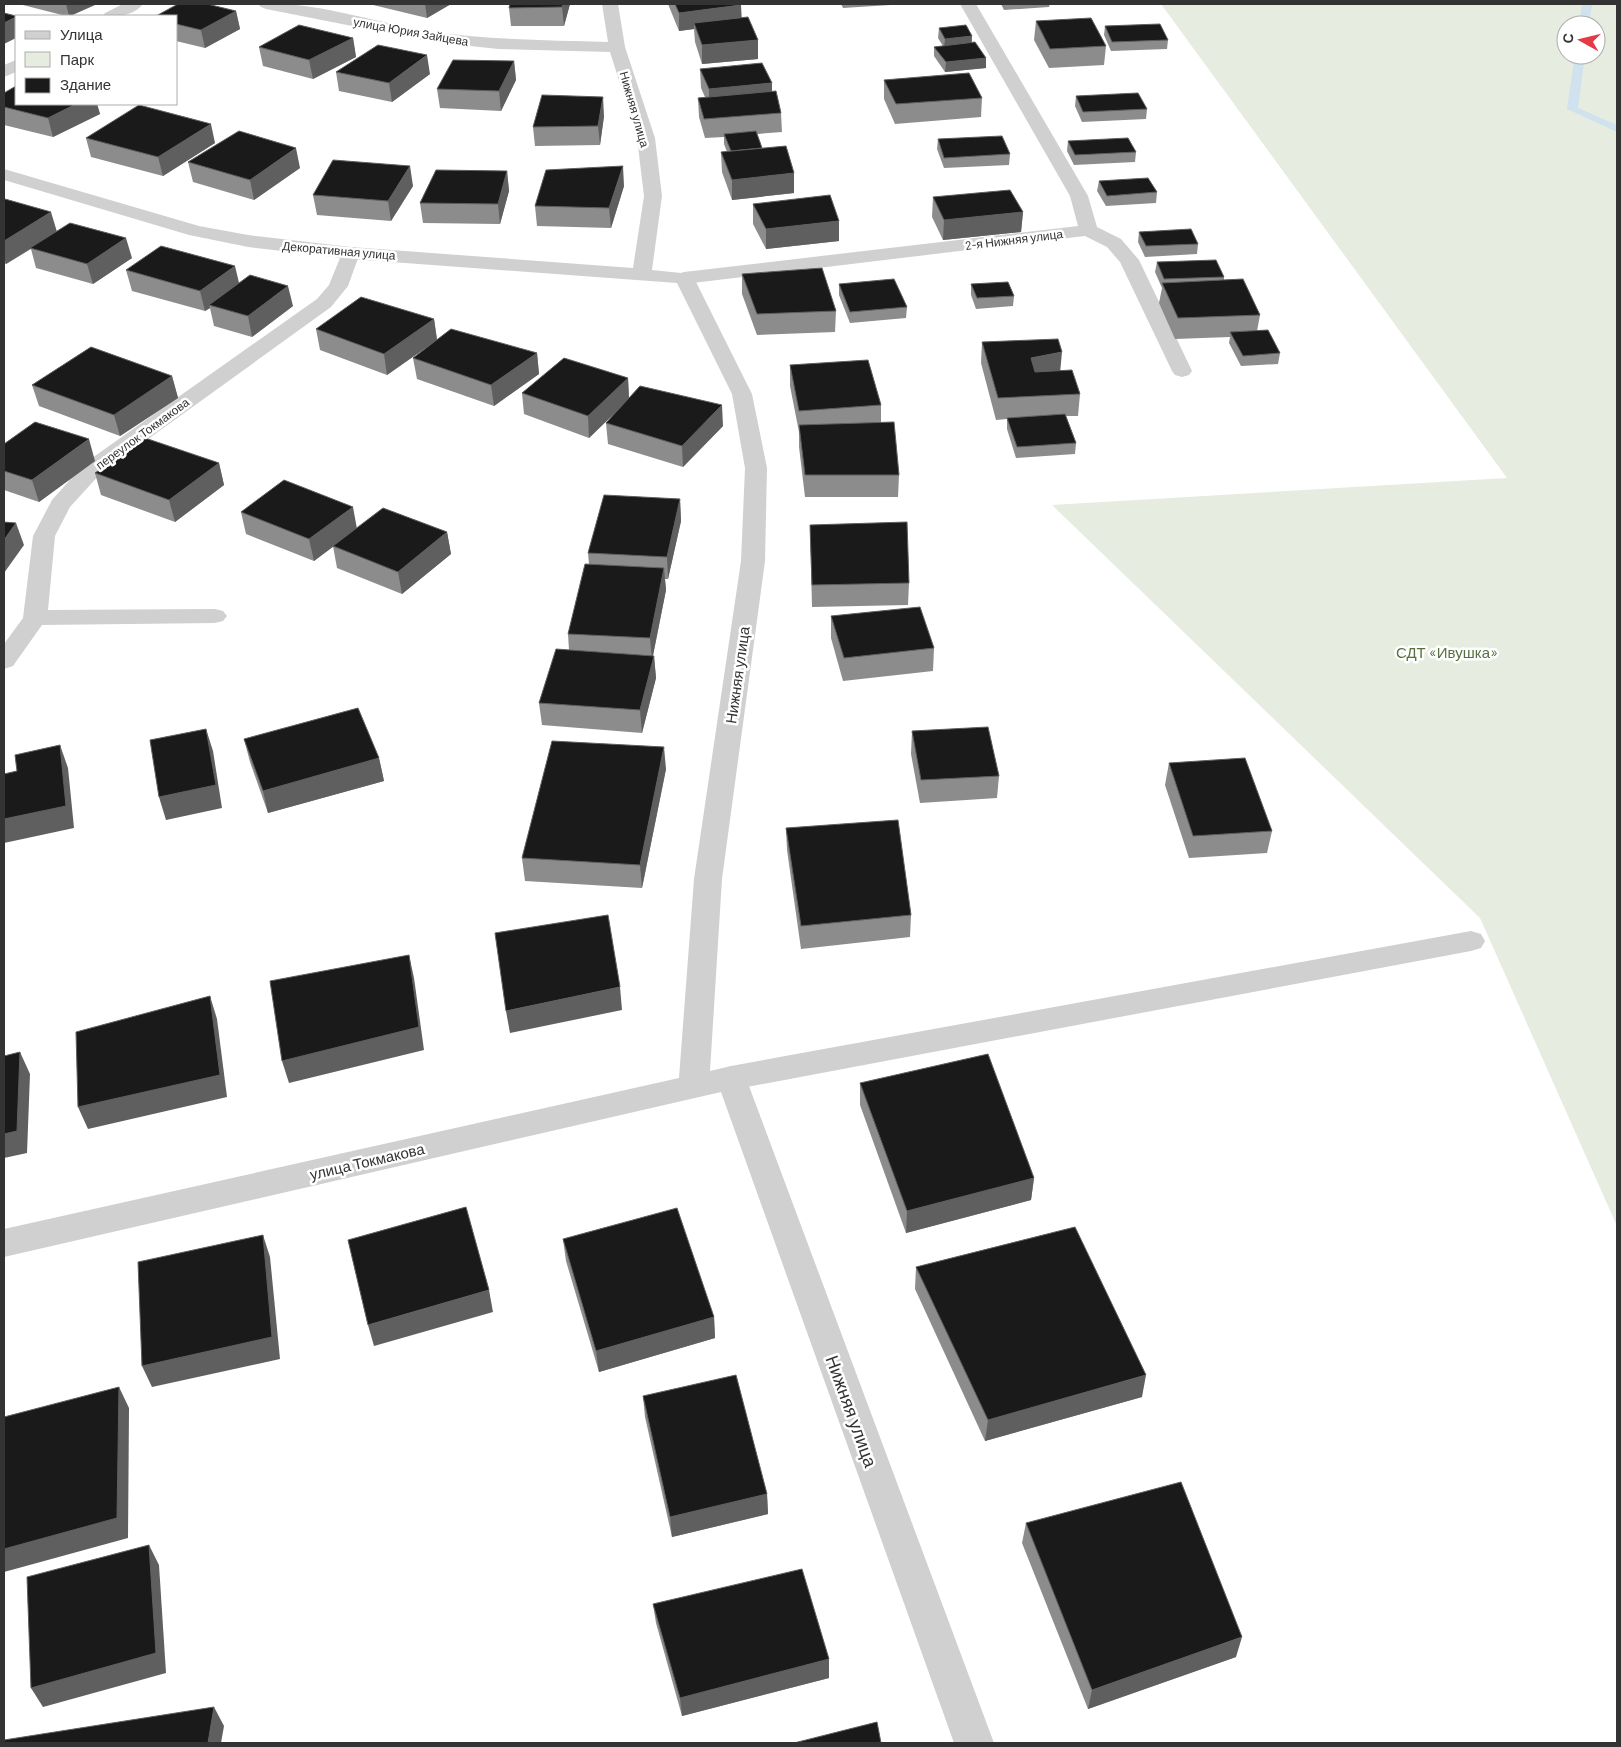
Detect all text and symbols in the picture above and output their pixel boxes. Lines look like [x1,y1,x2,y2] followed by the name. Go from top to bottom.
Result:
[352,14,470,49] street label: улица Юрия Зайцева
[15,15,178,105] legend
[1556,15,1606,65] north arrow
[60,25,103,43] text: Улица
[1559,32,1577,44] text: С
[60,50,94,68] text: Парк
[617,69,653,149] street label: Нижняя улица
[60,75,111,93] text: Здание
[964,226,1064,253] street label: 2-я Нижняя улица
[282,238,397,263] street label: Декоративная улица
[93,394,192,472] street label: переулок Токмакова
[721,625,753,725] street label: Нижняя улица
[1396,643,1498,661] park label: СДТ «Ивушка»
[308,1139,427,1183] street label: улица Токмакова
[822,1352,883,1471] street label: Нижняя улица

